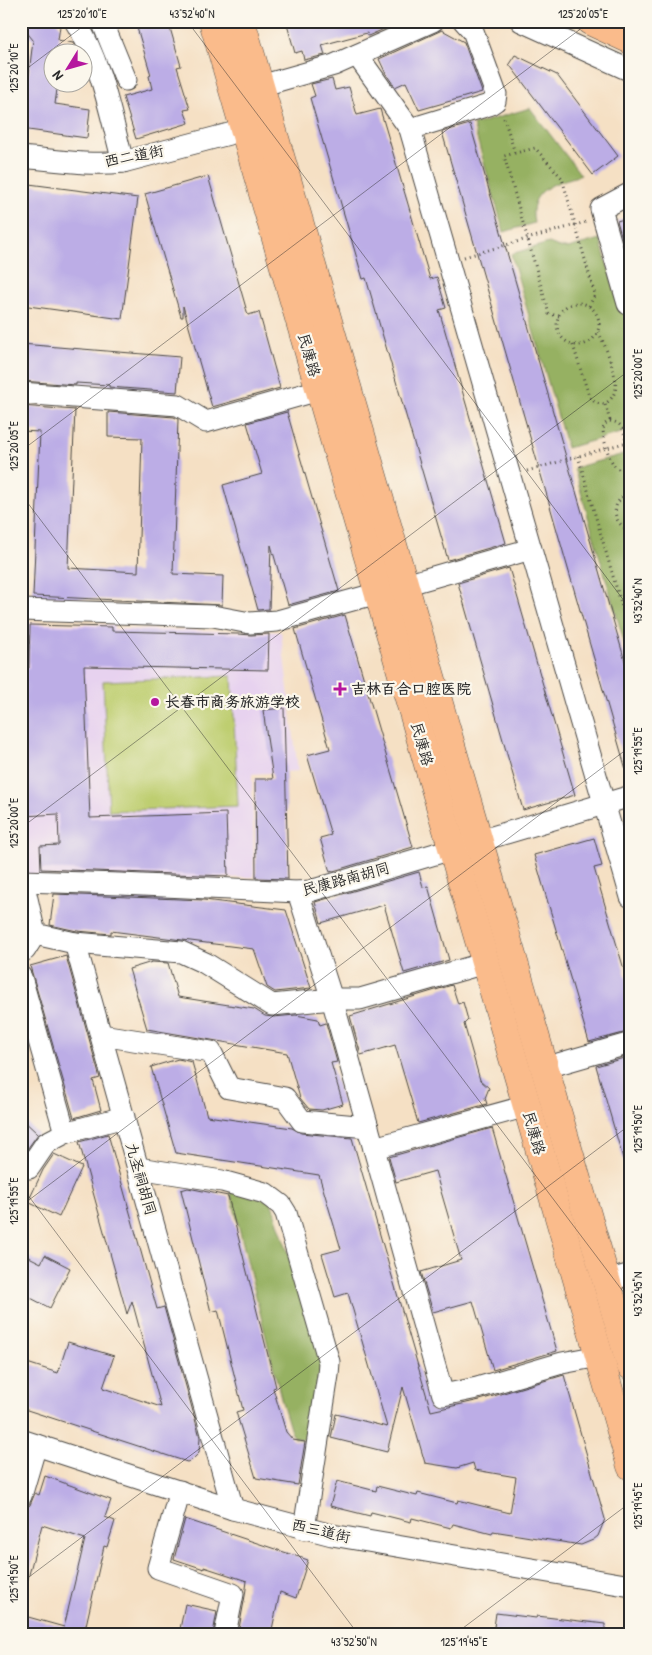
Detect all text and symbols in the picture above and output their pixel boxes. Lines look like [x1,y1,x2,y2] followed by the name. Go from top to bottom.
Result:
[57,5,107,22] text: 125°20'10"E
[169,5,215,22] text: 43°52'40"N
[558,5,609,22] text: 125°20'05"E
[42,42,92,92] north arrow
[5,43,22,93] text: 125°20'10"E
[47,67,67,85] text: N
[102,139,165,172] street label: 西二道街
[293,330,326,379] street label: 民康路
[629,348,646,399] text: 125°20'00"E
[5,420,22,471] text: 125°20'05"E
[629,578,646,624] text: 43°52'40"N
[351,678,471,699] place label: 吉林百合口腔医院
[333,682,347,696] marker: 吉林百合口腔医院
[165,691,300,712] place label: 长春市商务旅游学校
[149,696,161,708] marker: 长春市商务旅游学校
[406,719,439,768] street label: 民康路
[629,726,646,775] text: 125°19'55"E
[5,797,22,848] text: 125°20'00"E
[300,857,392,900] street label: 民康路南胡同
[629,1104,646,1153] text: 125°19'50"E
[518,1108,551,1157] street label: 民康路
[121,1140,162,1218] street label: 九圣祠胡同
[5,1176,22,1225] text: 125°19'55"E
[629,1272,646,1316] text: 43°52'45"N
[629,1482,646,1530] text: 125°19'45"E
[290,1514,353,1547] street label: 西三道街
[5,1554,22,1603] text: 125°19'50"E
[331,1633,377,1650] text: 43°52'50"N
[440,1633,488,1650] text: 125°19'45"E

